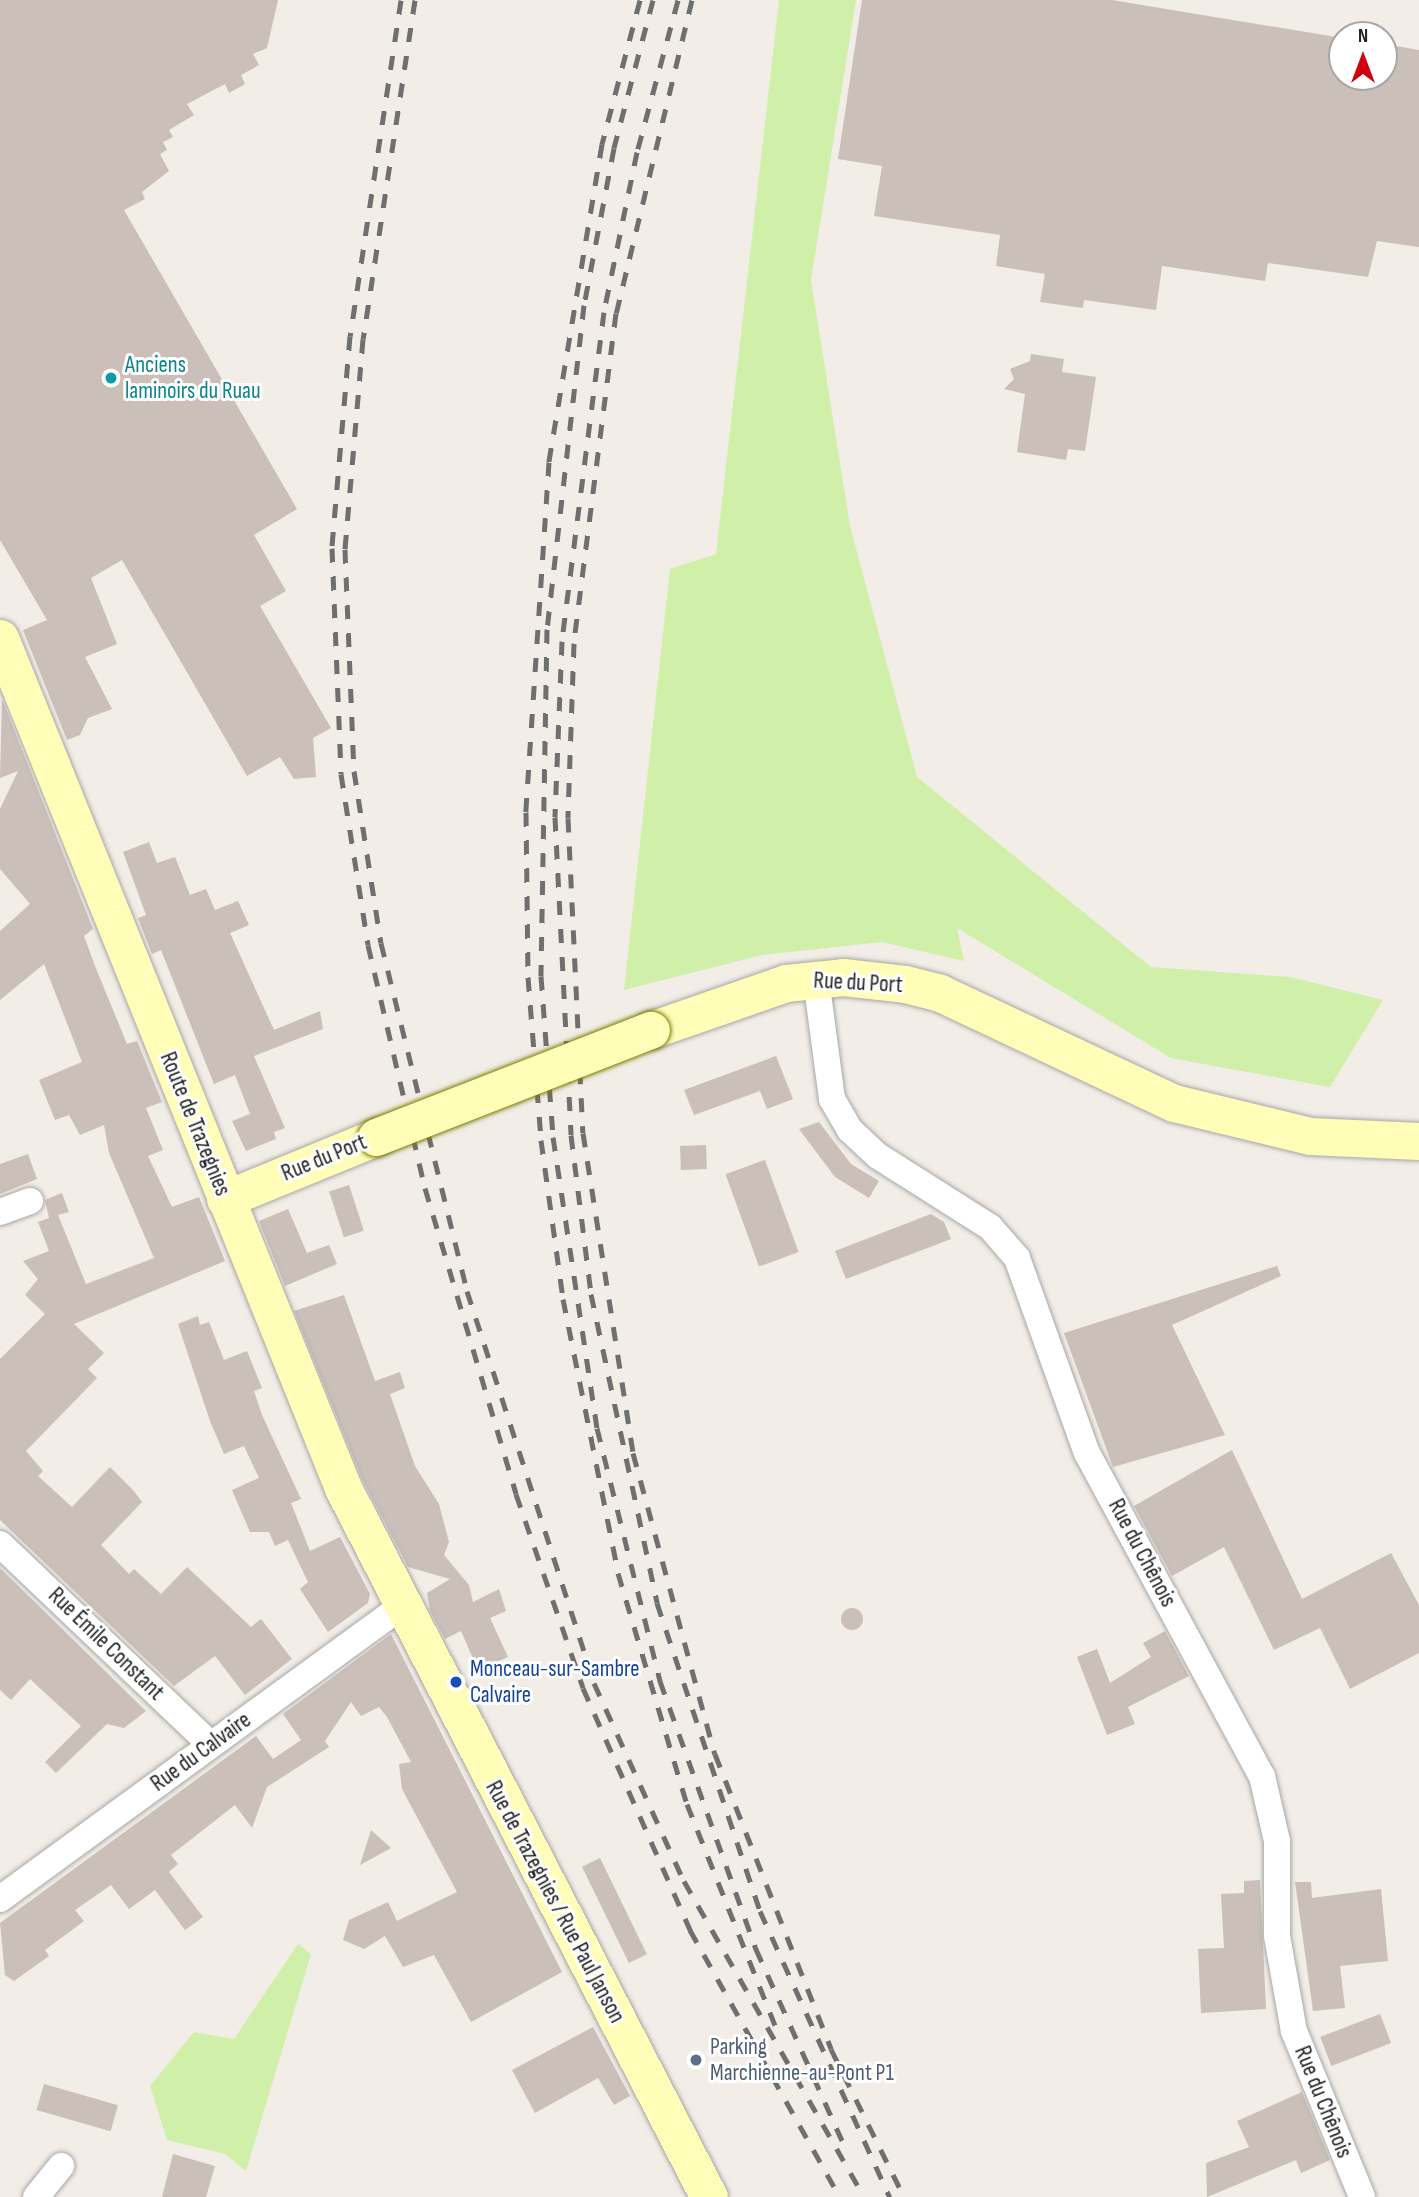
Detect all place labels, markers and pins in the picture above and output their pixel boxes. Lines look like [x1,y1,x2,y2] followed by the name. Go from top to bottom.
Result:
[125,351,261,405] place label: Anciens laminoirs du Ruau
[103,370,119,386] marker: Anciens laminoirs du Ruau
[470,1655,639,1709] place label: Monceau-sur-Sambre Calvaire
[448,1674,464,1690] marker: Monceau-sur-Sambre Calvaire
[710,2033,894,2087] place label: Parking Marchienne-au-Pont P1
[688,2052,704,2068] marker: Parking Marchienne-au-Pont P1

